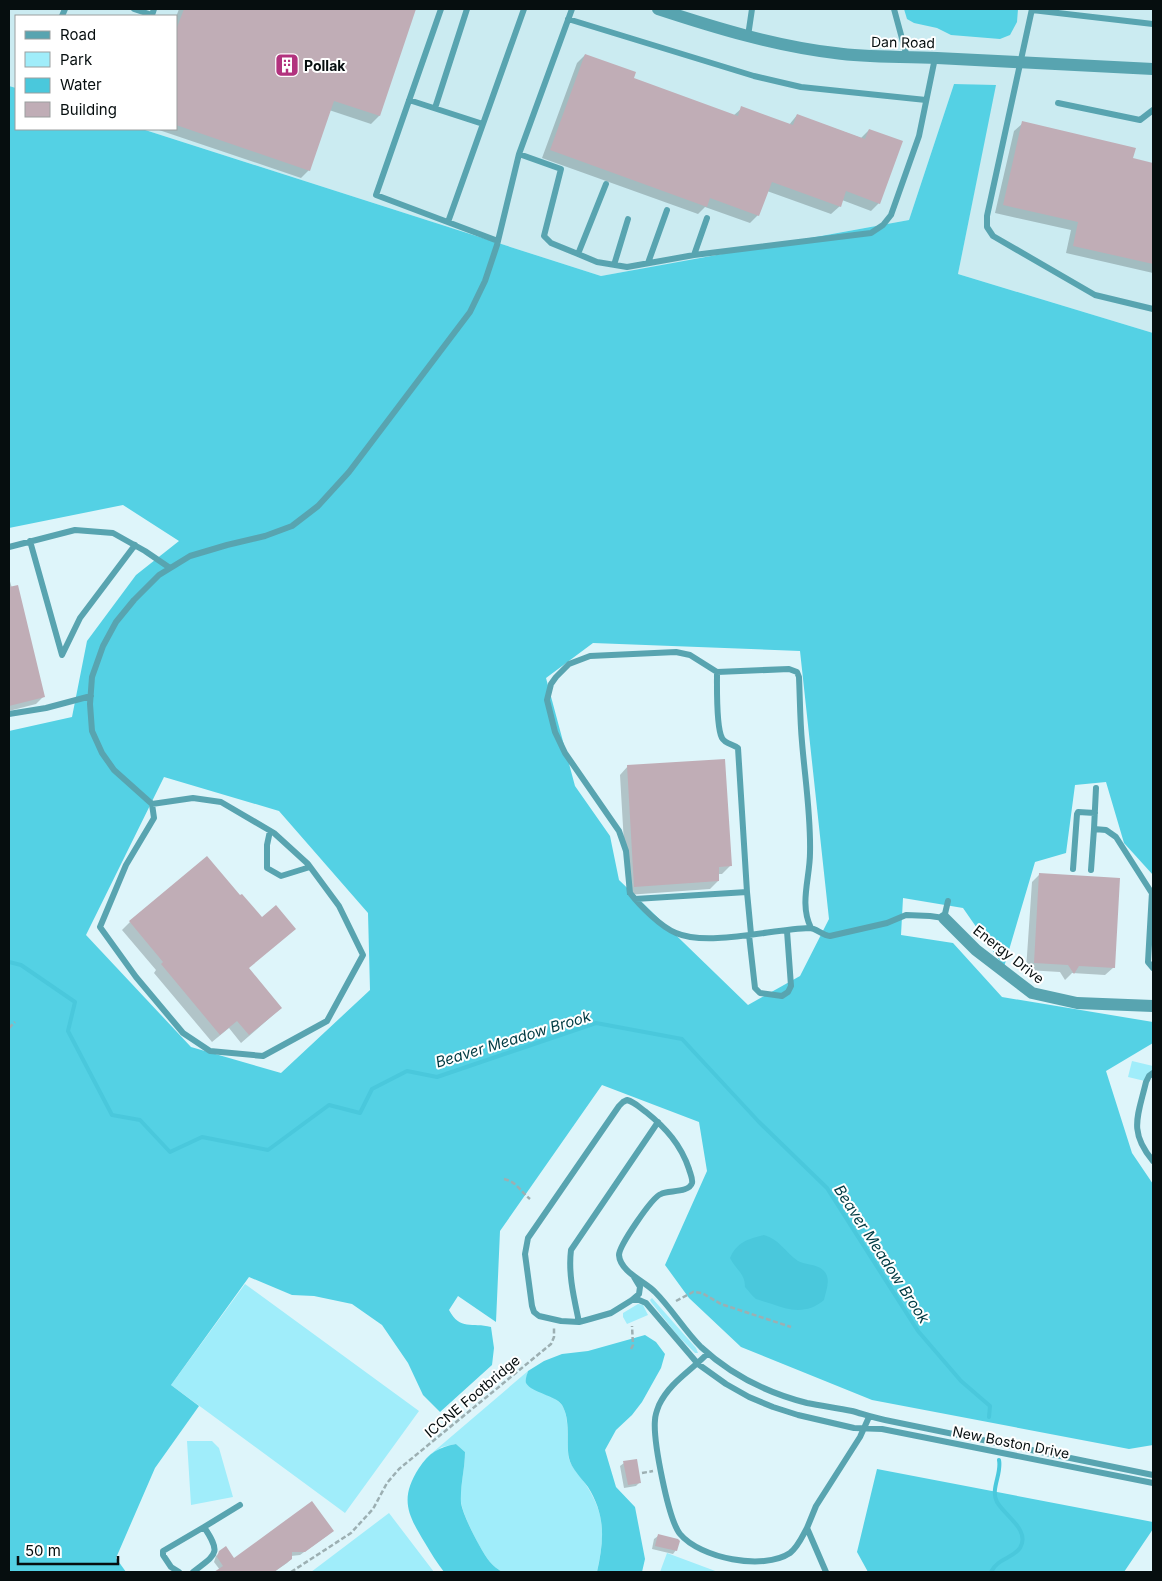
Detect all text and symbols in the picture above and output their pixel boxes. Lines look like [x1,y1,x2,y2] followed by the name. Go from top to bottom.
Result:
[15,15,178,130] legend
[60,25,96,44] text: Road
[871,33,935,51] street label: Dan Road
[60,50,93,69] text: Park
[274,52,300,78] building icon: Pollak
[304,57,346,74] place label: Pollak
[60,75,102,94] text: Water
[60,100,117,119] text: Building
[970,921,1048,987] street label: Energy Drive
[433,1006,594,1072] water label: Beaver Meadow Brook
[830,1181,934,1327] water label: Beaver Meadow Brook
[421,1351,523,1441] street label: ICCNE Footbridge
[951,1422,1071,1462] street label: New Boston Drive
[18,1534,118,1566] scale bar
[25,1541,61,1560] text: 50 m

